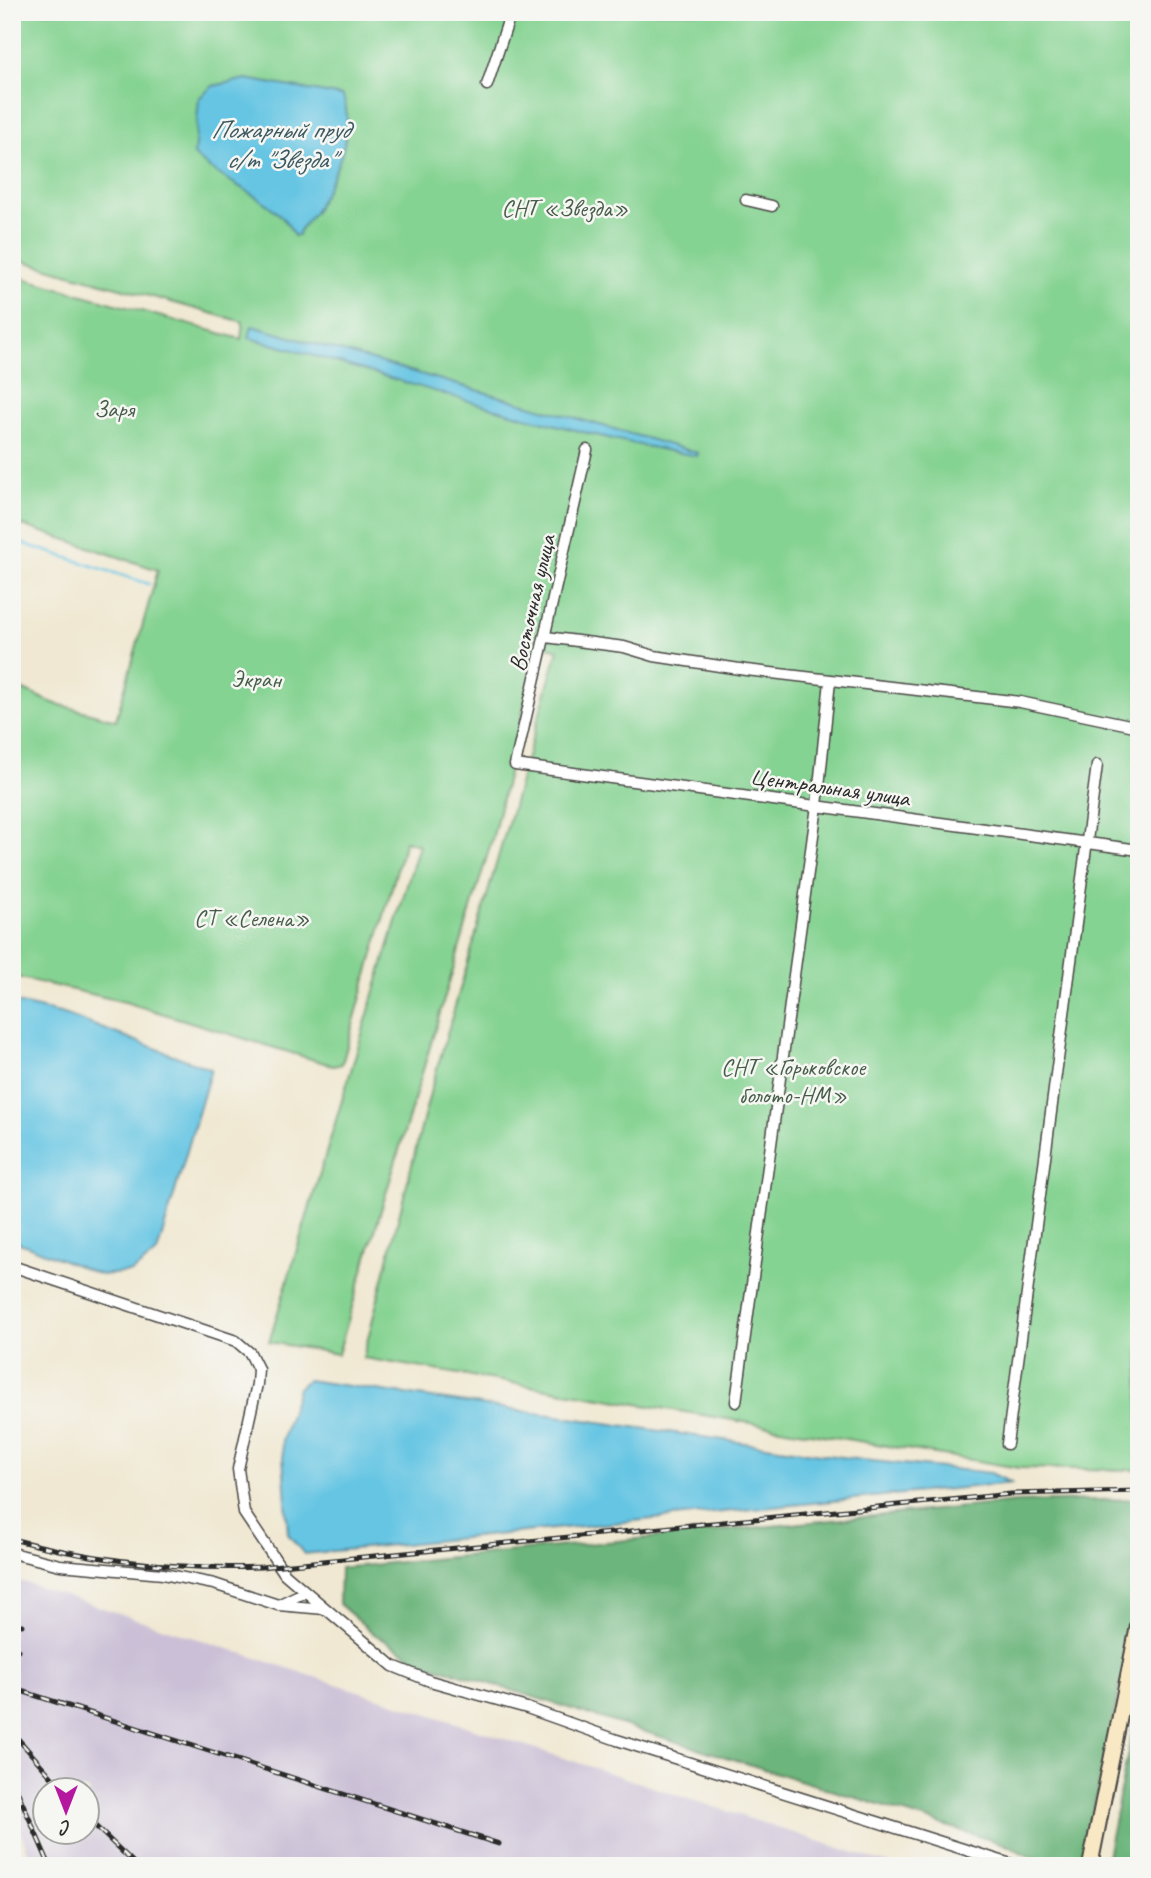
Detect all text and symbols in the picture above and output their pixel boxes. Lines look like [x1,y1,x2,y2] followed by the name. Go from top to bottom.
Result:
[211,113,355,176] water label: Пожарный пруд с/т "Звезда"
[501,193,629,223] park label: СНТ «Звезда»
[94,394,136,424] park label: Заря
[502,531,563,674] street label: Восточная улица
[231,664,283,694] park label: Экран
[748,761,913,813] street label: Центральная улица
[194,903,310,933] park label: СТ «Селена»
[721,1052,867,1110] park label: СНТ «Горьковское болото-НМ»
[32,1776,102,1846] north arrow
[59,1815,71,1839] text: С

